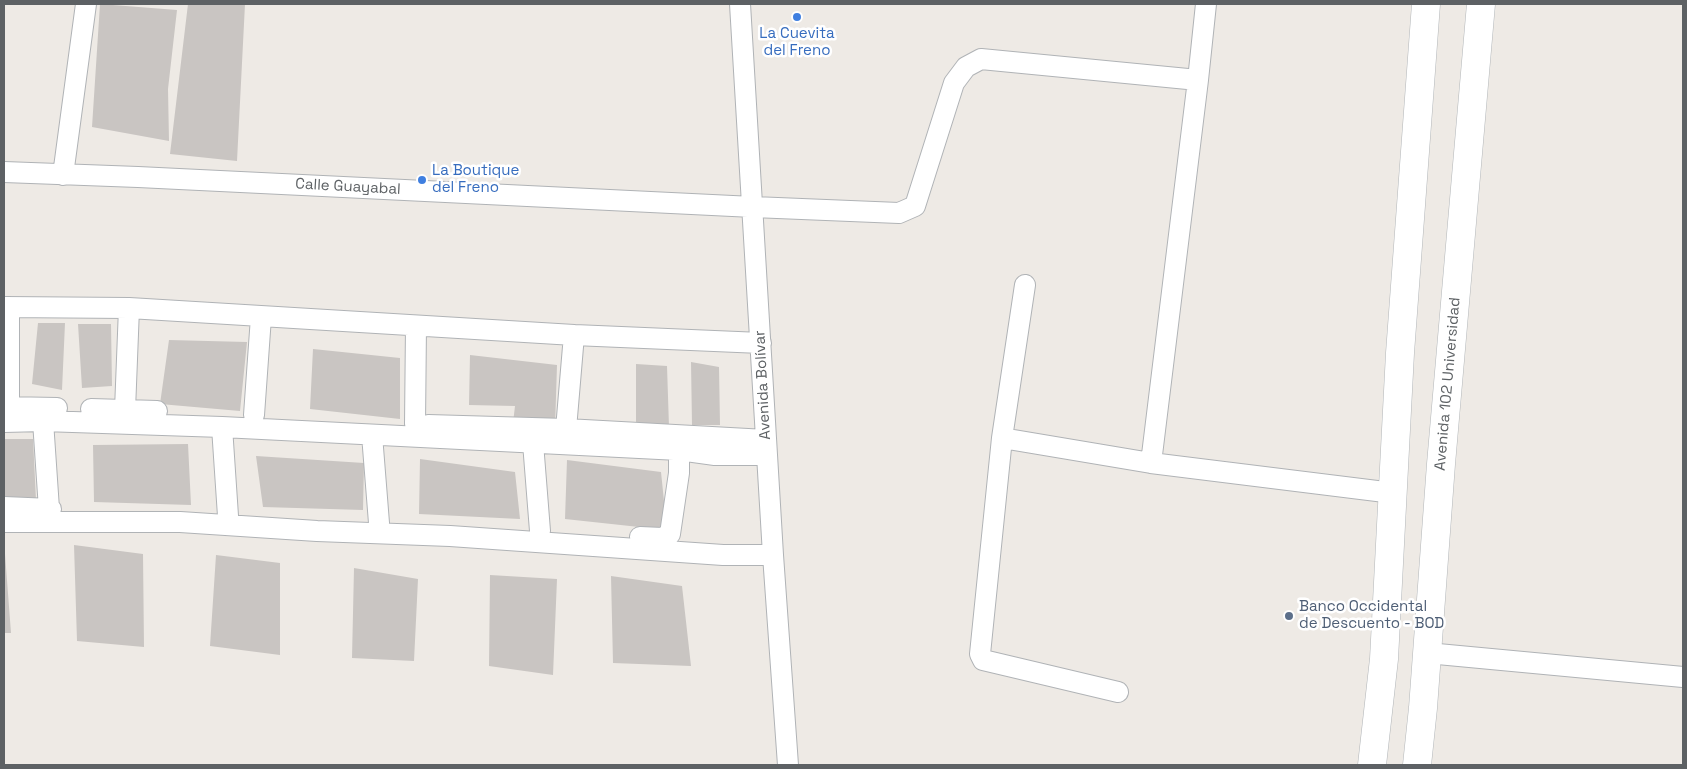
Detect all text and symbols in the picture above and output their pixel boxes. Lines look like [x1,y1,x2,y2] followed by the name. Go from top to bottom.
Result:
[791,11,803,23] marker: La Cuevita del Freno
[759,25,835,60] place label: La Cuevita del Freno
[432,162,519,197] place label: La Boutique del Freno
[416,174,428,186] marker: La Boutique del Freno
[295,175,401,199] street label: Calle Guayabal
[1431,297,1465,471] street label: Avenida 102 Universidad
[751,330,775,440] street label: Avenida Bolívar
[1299,598,1444,633] place label: Banco Occidental de Descuento - BOD
[1283,610,1295,622] marker: Banco Occidental de Descuento - BOD

